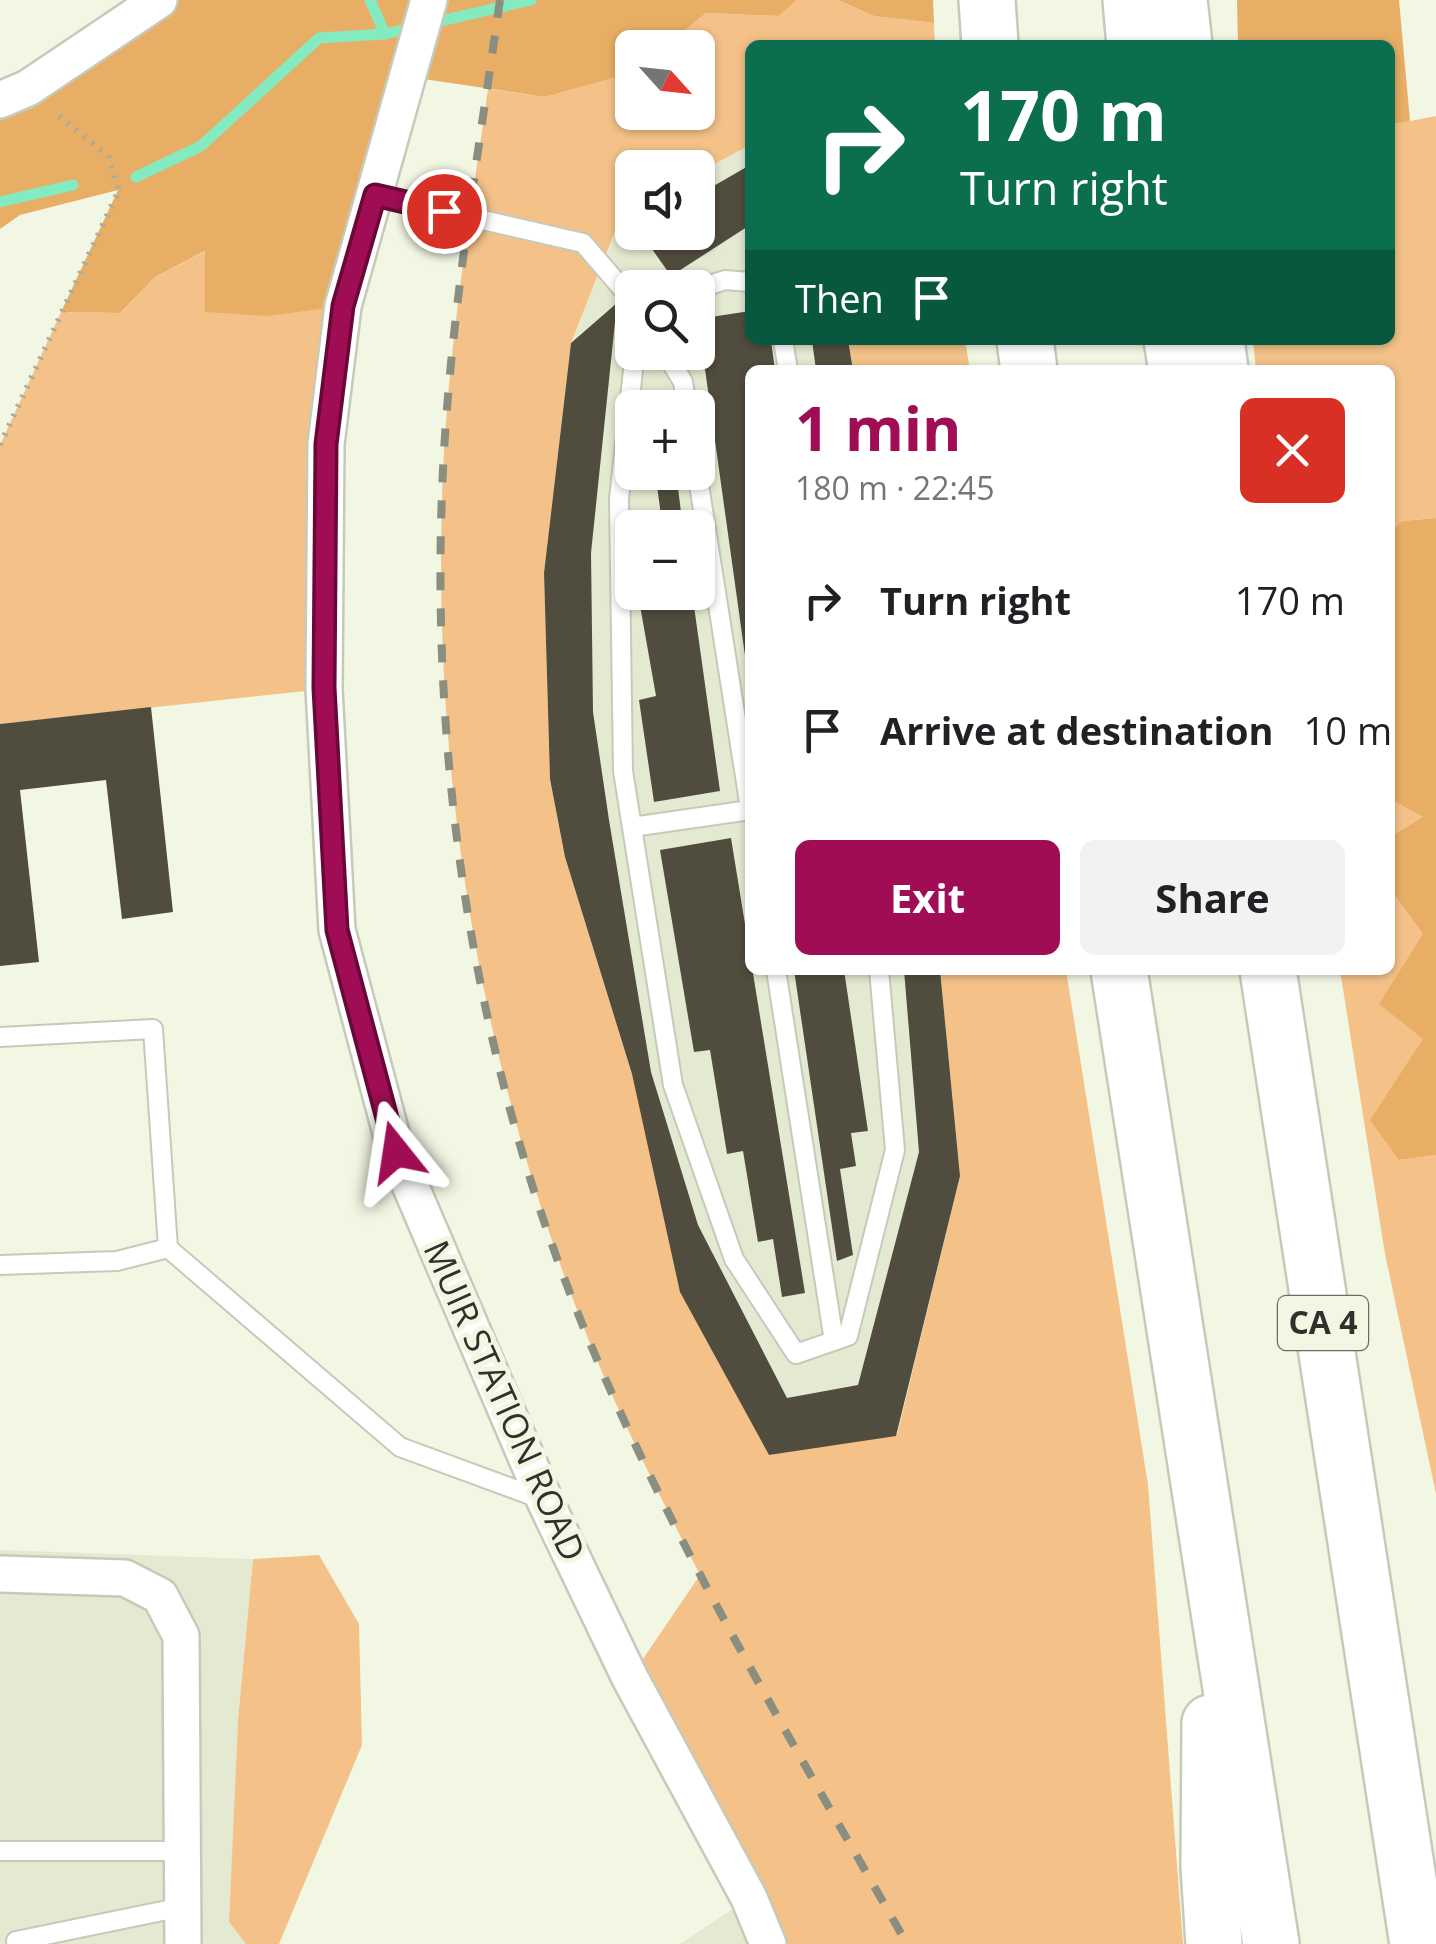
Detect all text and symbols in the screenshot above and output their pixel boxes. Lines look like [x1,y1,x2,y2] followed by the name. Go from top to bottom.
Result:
[615,30,715,130] north arrow
[615,30,715,610] map controls
[960,66,1167,162] text: 170 m
[795,80,925,210] icon: right
[615,150,715,250] button: sound
[960,157,1168,218] text: Turn right
[402,169,487,254] pin
[417,184,472,239] icon: arrive
[615,270,715,370] button: search
[904,270,959,325] icon: arrive
[795,272,884,324] text: Then
[795,387,962,469] text: 1 min
[615,390,715,490] button: +
[1240,398,1345,503] button: close
[795,466,994,509] text: 180 m · 22:45
[615,510,715,610] button: −
[795,573,850,628] icon: right
[880,574,1071,626] text: Turn right
[1235,574,1345,626] text: 170 m
[795,703,850,758] icon: arrive
[880,704,1274,756] text: Arrive at destination
[1304,704,1392,756] text: 10 m
[795,840,1060,955] button: Exit
[1080,840,1345,955] button: Share
[344,1100,448,1204] position arrow
[414,1233,597,1568] street label: MUIR STATION ROAD
[1278,1296,1368,1350] road number: CA 4

